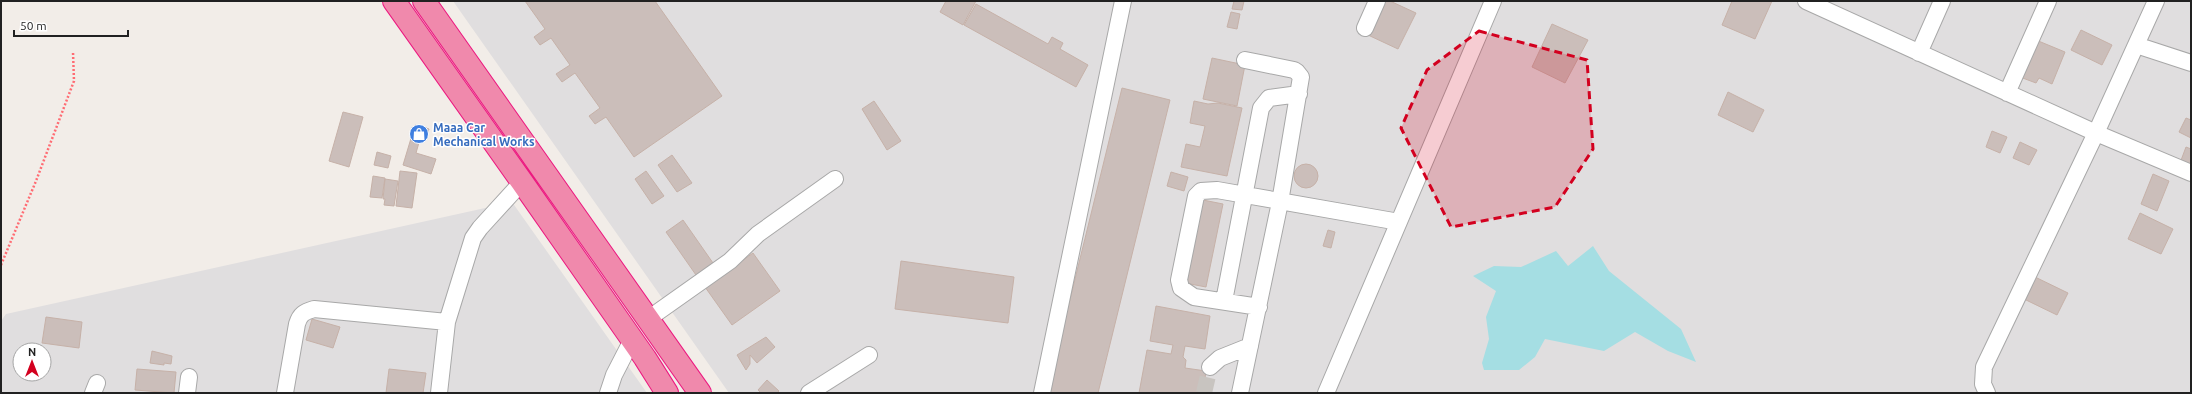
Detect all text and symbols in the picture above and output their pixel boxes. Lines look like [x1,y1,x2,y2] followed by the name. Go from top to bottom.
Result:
[14,12,128,38] scale bar
[20,19,47,32] text: 50 m
[433,121,535,148] place label: Maaa Car Mechanical Works
[408,123,430,145] shop icon: Maaa Car Mechanical Works
[12,342,52,382] north arrow
[28,346,36,358] text: N

